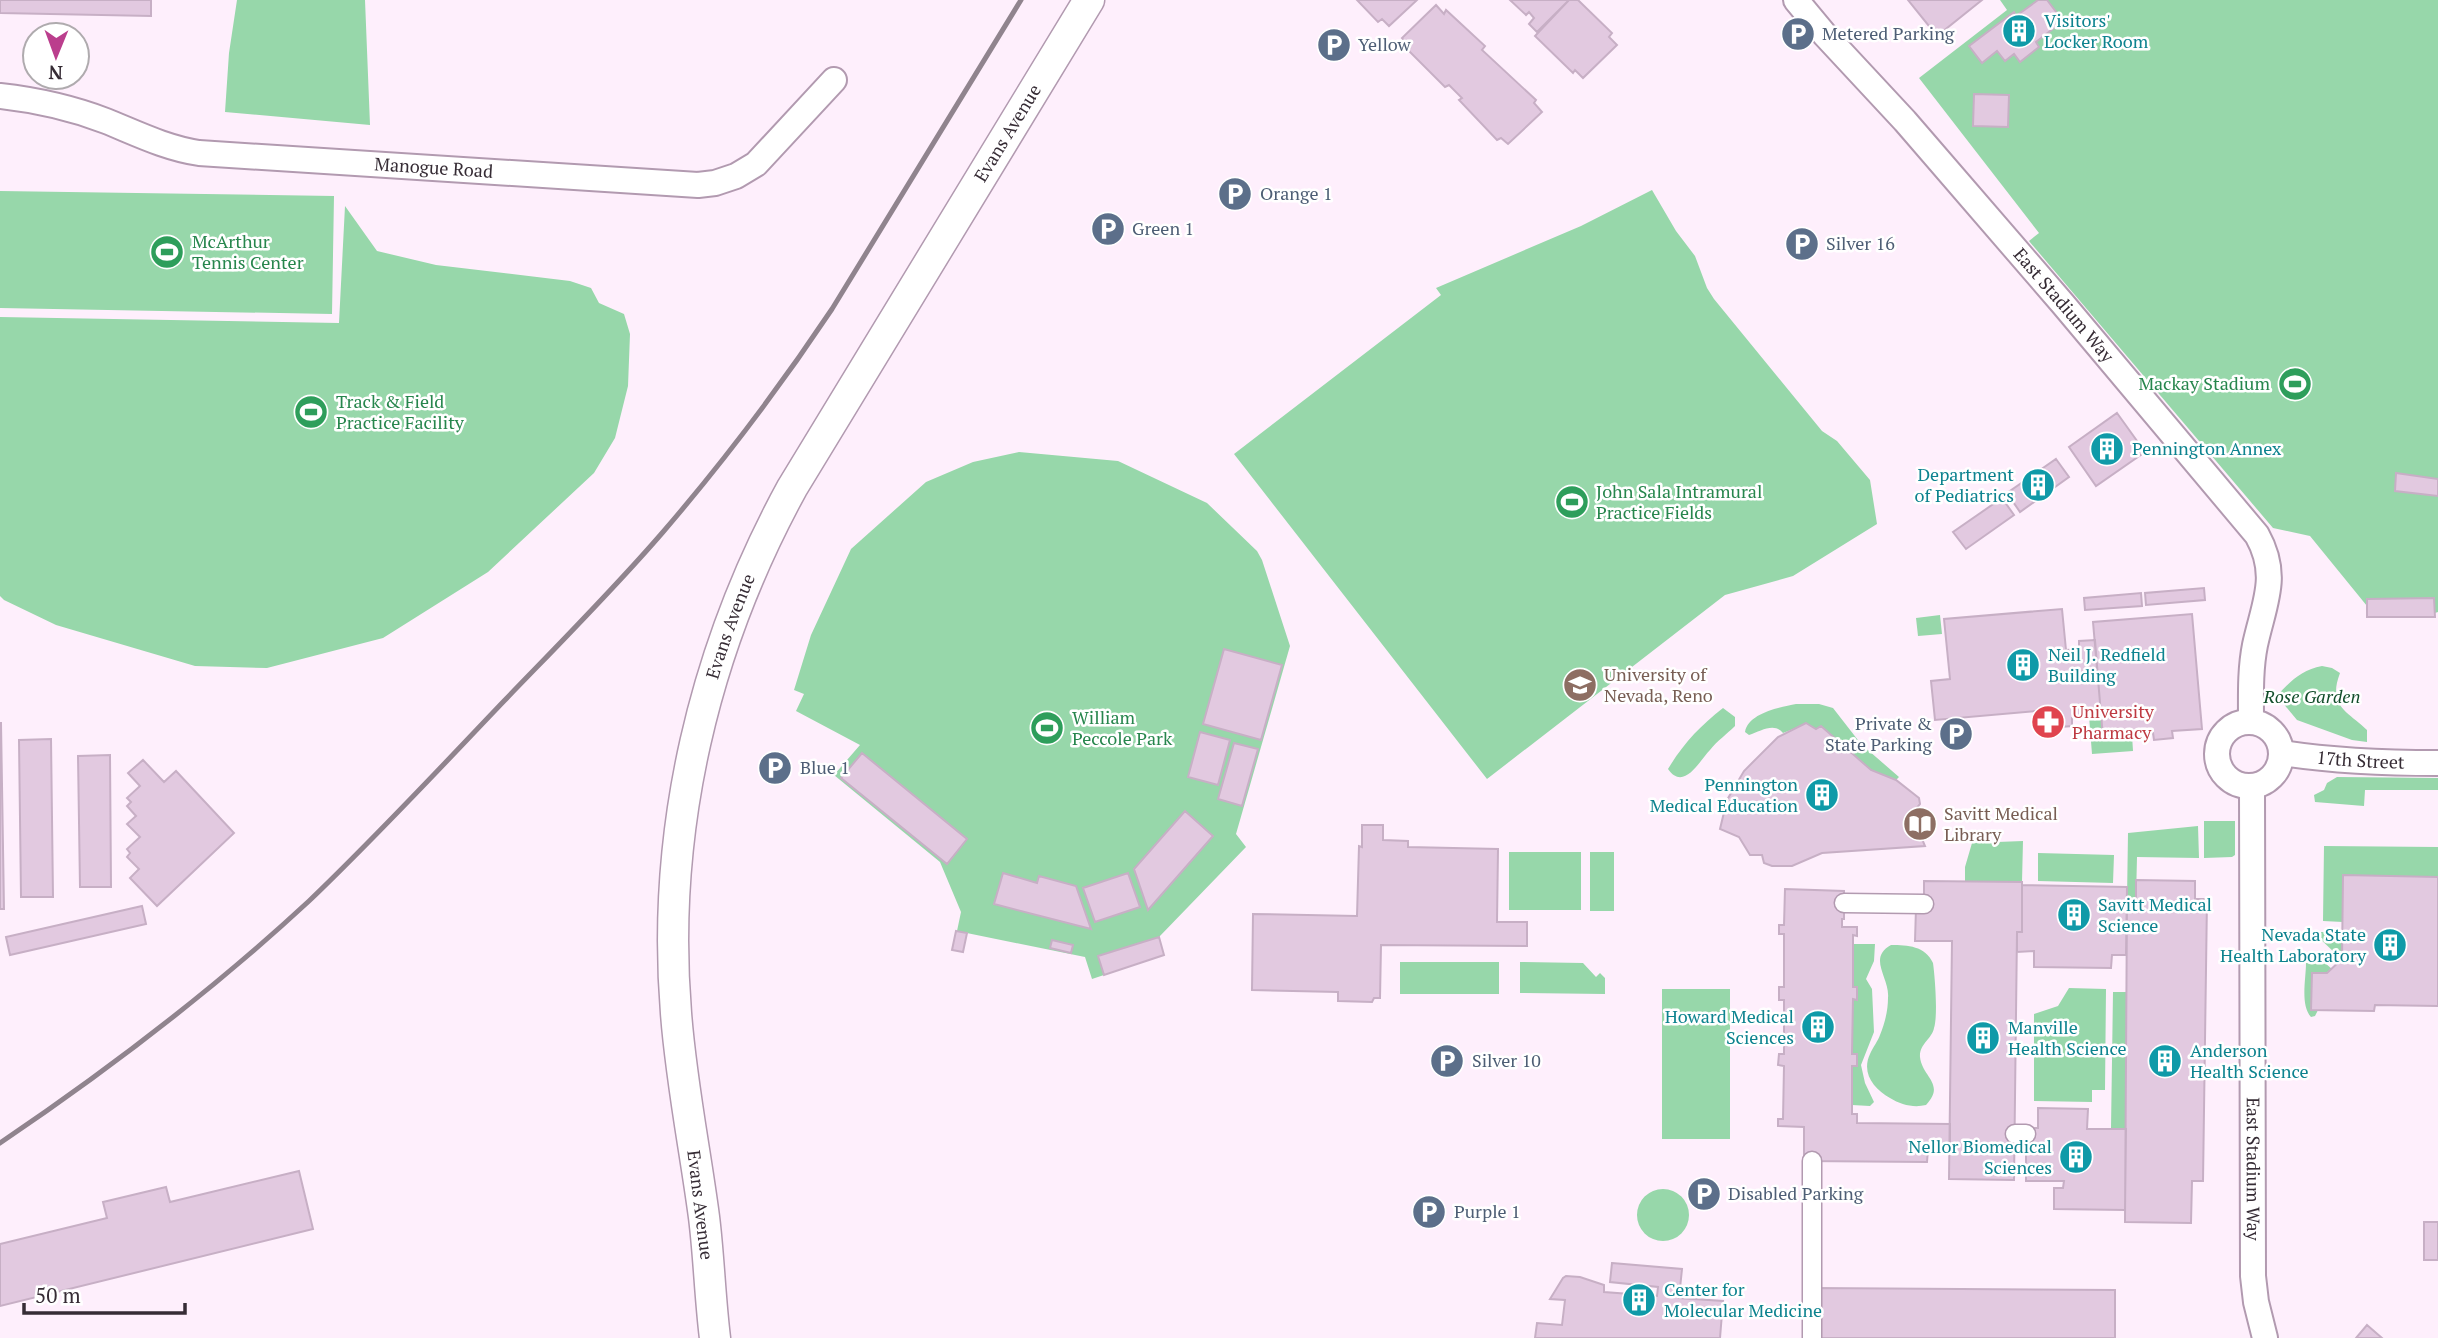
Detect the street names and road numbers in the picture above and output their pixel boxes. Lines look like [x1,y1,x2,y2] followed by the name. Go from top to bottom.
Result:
[968,79,1046,186] street label: Evans Avenue
[374,151,494,183] street label: Manogue Road
[2009,242,2120,368] street label: East Stadium Way
[700,570,760,682] street label: Evans Avenue
[2316,745,2405,774] street label: 17th Street
[2242,1097,2266,1242] street label: East Stadium Way
[682,1149,720,1261] street label: Evans Avenue

